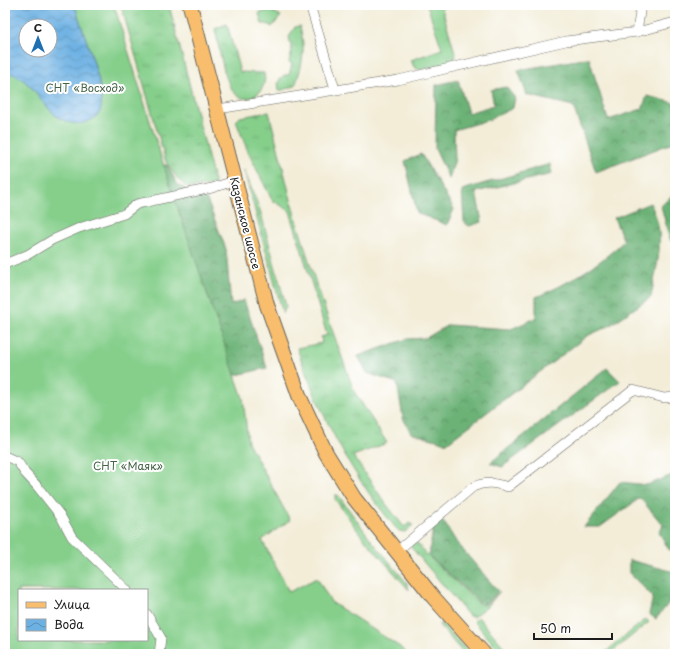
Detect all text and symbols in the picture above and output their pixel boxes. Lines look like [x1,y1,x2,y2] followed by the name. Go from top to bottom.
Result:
[18,18,58,58] north arrow
[34,19,42,36] text: С
[46,79,124,96] park label: СНТ «Восход»
[226,175,265,271] street label: Казанское шоссе
[93,457,163,474] park label: СНТ «Маяк»
[18,589,148,641] legend
[54,595,90,613] text: Улица
[54,615,84,633] text: Вода
[534,615,612,641] scale bar
[540,619,571,637] text: 50 m

